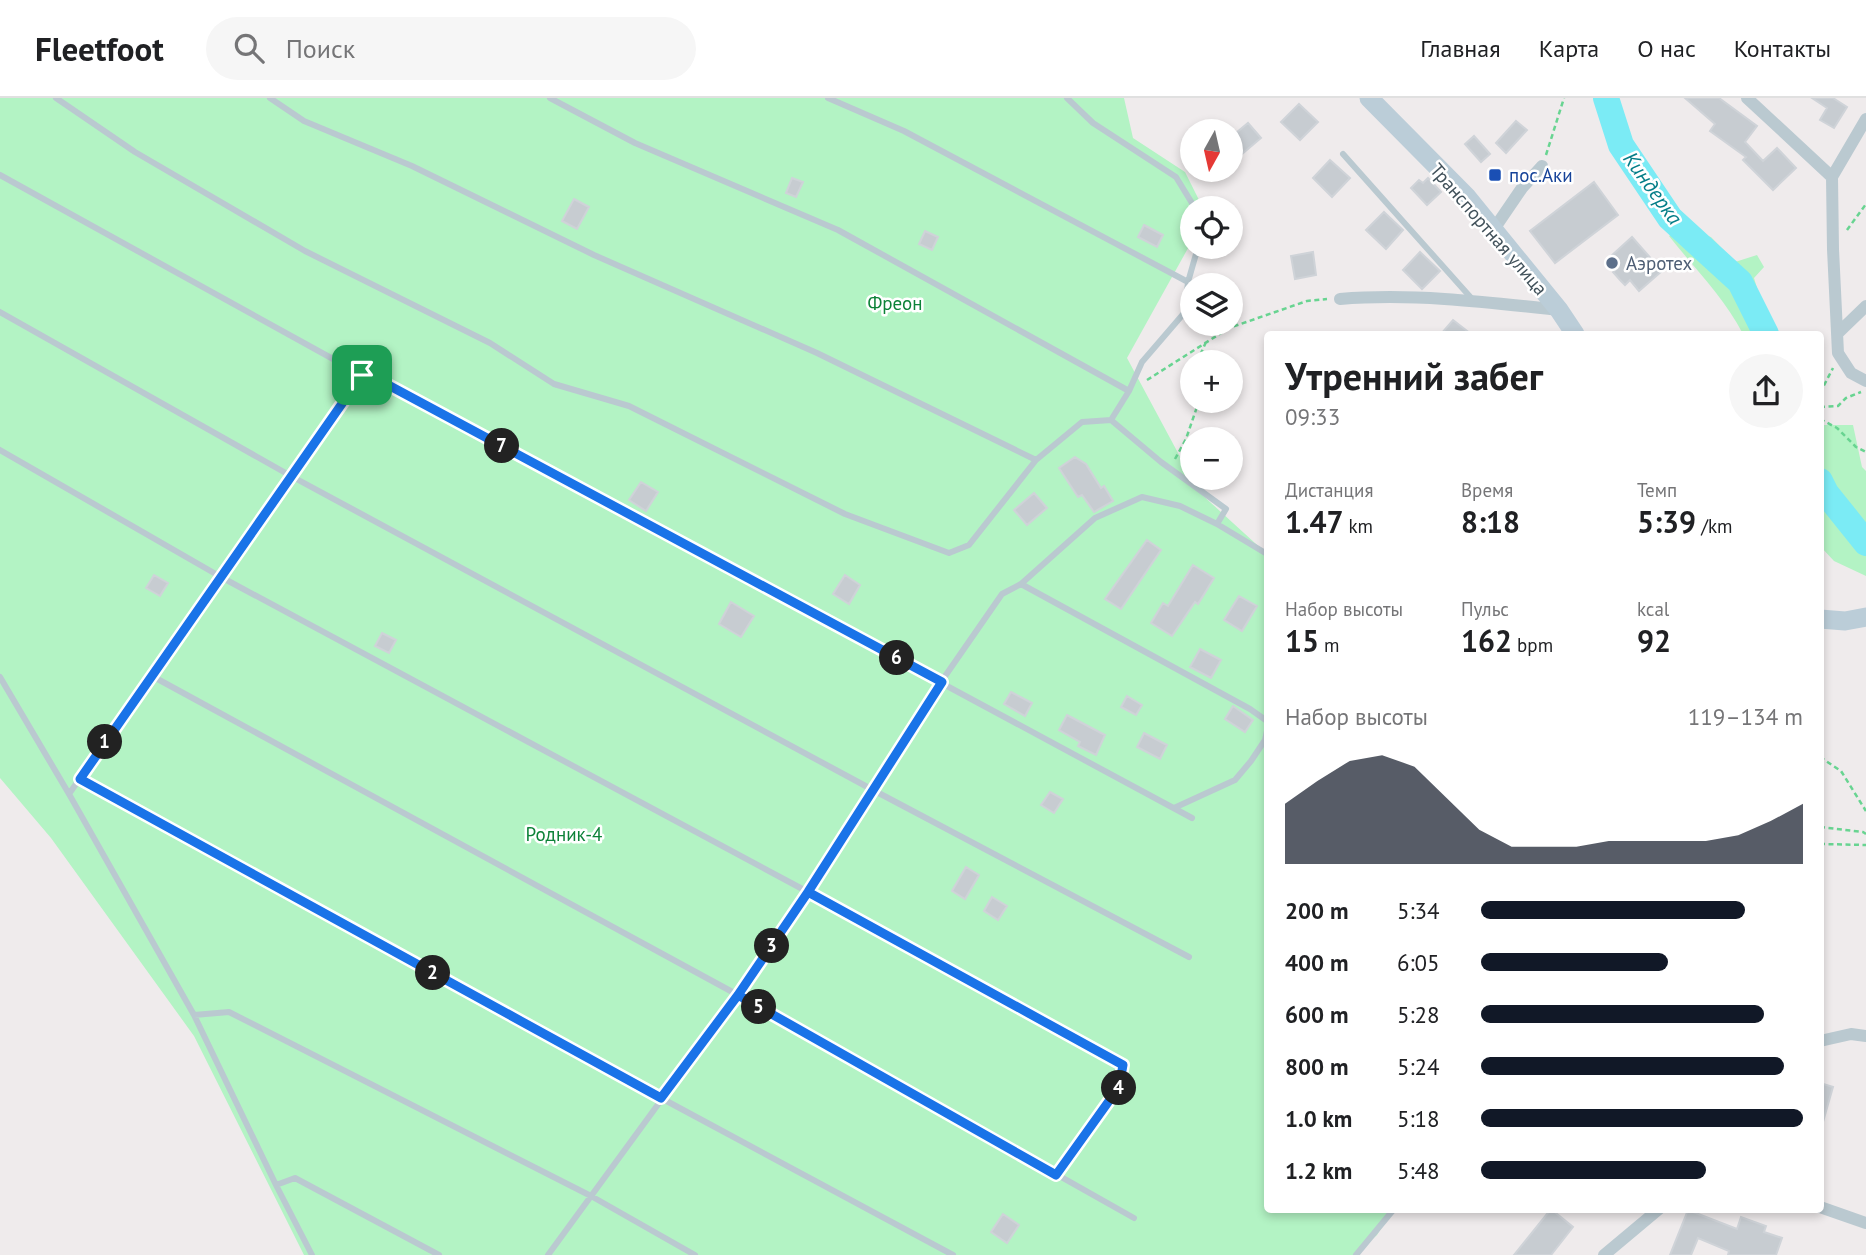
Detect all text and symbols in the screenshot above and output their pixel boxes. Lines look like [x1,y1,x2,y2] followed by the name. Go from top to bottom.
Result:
[206,17,696,80] search box
[35,27,164,70] text: Fleetfoot
[230,29,268,67] icon: search
[286,32,355,65] text: Поиск
[1420,33,1501,64] text: Главная
[1539,33,1599,64] text: Карта
[1637,33,1696,64] text: О нас
[1734,33,1831,64] text: Контакты
[1180,119,1242,182] north arrow
[1180,119,1243,490] map controls
[1617,146,1689,230] water label: Киндерка
[1425,158,1553,300] street label: Транспортная улица
[1509,163,1573,187] place label: пос.Аки
[1487,167,1503,183] marker: пос.Аки
[1180,196,1243,259] button: locate
[1626,251,1693,275] place label: Аэротех
[1604,255,1620,271] marker: Аэротех
[1180,273,1243,336] button: layers
[868,291,923,315] park label: Фреон
[332,345,392,405] pin
[1180,350,1243,413] button: +
[1285,351,1543,400] text: Утренний забег
[1729,354,1803,428] button: share
[343,356,381,394] icon: arrive
[1285,402,1340,431] text: 09:33
[1180,427,1243,490] button: −
[484,428,520,464] pin: 7
[496,433,507,457] text: 7
[1285,478,1373,502] text: Дистанция
[1461,478,1513,502] text: Время
[1637,478,1677,502] text: Темп
[1285,502,1343,541] text: 1.47
[1461,502,1520,541] text: 8:18
[1637,502,1696,541] text: 5:39
[1343,514,1373,538] text: km
[1696,514,1732,538] text: /km
[1285,597,1403,621] text: Набор высоты
[1461,597,1509,621] text: Пульс
[1637,597,1669,621] text: kcal
[1285,621,1319,660] text: 15
[1461,621,1512,660] text: 162
[1637,621,1671,660] text: 92
[1319,633,1340,657] text: m
[1512,633,1553,657] text: bpm
[880,640,914,676] pin: 6
[891,645,902,669] text: 6
[1285,702,1428,731] text: Набор высоты
[1688,702,1803,731] text: 119–134 m
[88,724,122,760] pin: 1
[99,729,110,753] text: 1
[526,822,602,846] park label: Родник-4
[1285,896,1348,925] text: 200 m
[1397,896,1440,925] text: 5:34
[754,928,790,964] pin: 3
[766,933,777,957] text: 3
[1285,948,1348,977] text: 400 m
[1397,948,1440,977] text: 6:05
[416,956,450,990] pin: 2
[427,960,438,984] text: 2
[742,990,776,1024] pin: 5
[753,994,764,1018] text: 5
[1285,1000,1348,1029] text: 600 m
[1397,1000,1440,1029] text: 5:28
[1285,1052,1348,1081] text: 800 m
[1397,1052,1440,1081] text: 5:24
[1102,1070,1136,1105] pin: 4
[1113,1075,1124,1099] text: 4
[1285,1104,1352,1133] text: 1.0 km
[1397,1104,1440,1133] text: 5:18
[1285,1156,1352,1185] text: 1.2 km
[1397,1156,1440,1185] text: 5:48

